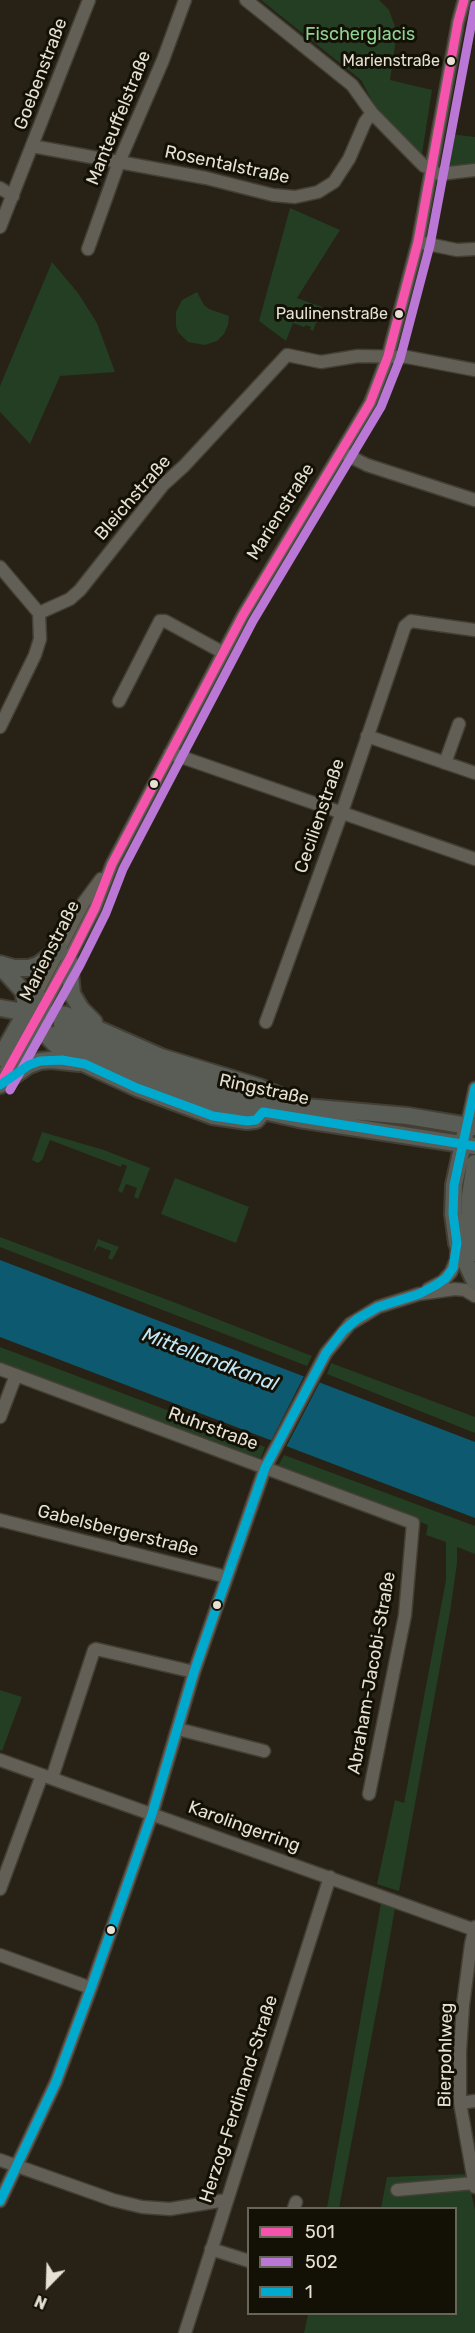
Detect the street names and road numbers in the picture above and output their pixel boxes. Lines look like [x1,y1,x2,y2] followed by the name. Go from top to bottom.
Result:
[10,15,72,133] street label: Goebenstraße
[82,48,156,188] street label: Manteuffelstraße
[163,141,291,189] street label: Rosentalstraße
[90,451,176,545] street label: Bleichstraße
[243,460,319,564] street label: Marienstraße
[290,756,350,876] street label: Cecilienstraße
[15,897,85,1005] street label: Marienstraße
[217,1070,311,1110] street label: Ringstraße
[165,1403,261,1455] street label: Ruhrstraße
[35,1501,201,1561] street label: Gabelsbergerstraße
[344,1570,400,1776] street label: Abraham-Jacobi-Straße
[185,1797,303,1857] street label: Karolingerring
[195,1992,283,2206] street label: Herzog-Ferdinand-Straße
[434,2002,458,2108] street label: Bierpohlweg

